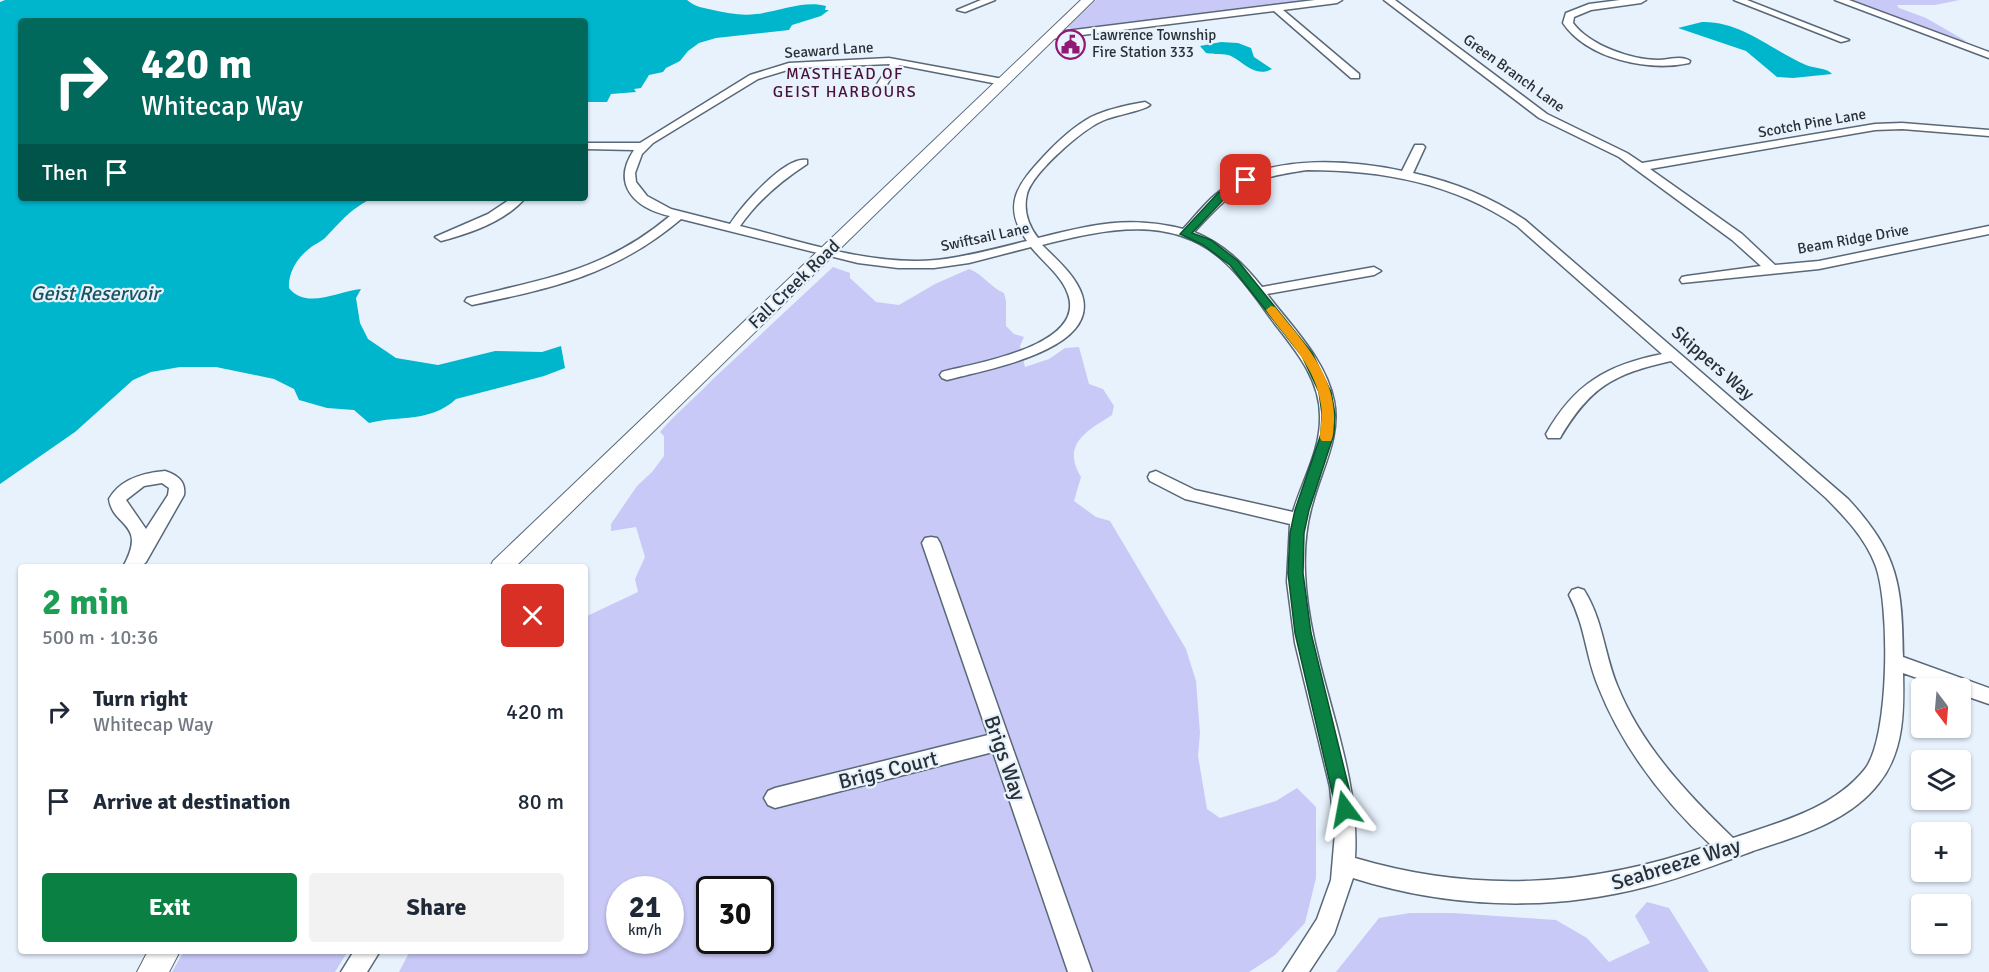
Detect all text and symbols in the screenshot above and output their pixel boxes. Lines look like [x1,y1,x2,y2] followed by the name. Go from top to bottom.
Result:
[1092,26,1216,61] place label: Lawrence Township Fire Station 333
[1055,28,1087,60] public building icon: Lawrence Township Fire Station 333
[1460,30,1568,116] street label: Green Branch Lane
[784,38,874,62] street label: Seaward Lane
[141,39,252,90] text: 420 m
[42,42,120,120] icon: right
[773,64,917,102] district label: MASTHEAD OF GEIST HARBOURS
[141,90,303,123] text: Whitecap Way
[1757,105,1867,141] street label: Scotch Pine Lane
[1220,154,1271,205] pin
[100,156,133,189] icon: arrive
[42,159,88,186] text: Then
[1229,163,1262,196] icon: arrive
[939,219,1031,255] street label: Swiftsail Lane
[1796,220,1910,258] street label: Beam Ridge Drive
[744,235,844,333] street label: Fall Creek Road
[31,281,162,306] water label: Geist Reservoir
[1667,321,1759,405] street label: Skippers Way
[42,580,129,625] text: 2 min
[501,584,564,647] button: close
[42,625,158,650] text: 500 m · 10:36
[1911,678,1971,738] north arrow
[1911,678,1971,954] map controls
[93,685,188,712] text: Turn right
[42,695,75,728] icon: right
[506,698,564,725] text: 420 m
[93,712,213,737] text: Whitecap Way
[978,712,1032,804] street label: Brigs Way
[836,745,940,795] street label: Brigs Court
[1911,750,1971,810] button: layers
[1313,777,1377,841] position arrow
[42,785,75,818] icon: arrive
[93,788,290,815] text: Arrive at destination
[518,788,564,815] text: 80 m
[1911,822,1971,882] button: +
[1608,832,1744,896] street label: Seabreeze Way
[42,873,297,942] button: Exit
[309,873,564,942] button: Share
[696,876,774,954] speed limit sign: 30
[629,889,661,926] text: 21
[1911,894,1971,954] button: −
[628,921,662,939] text: km/h

